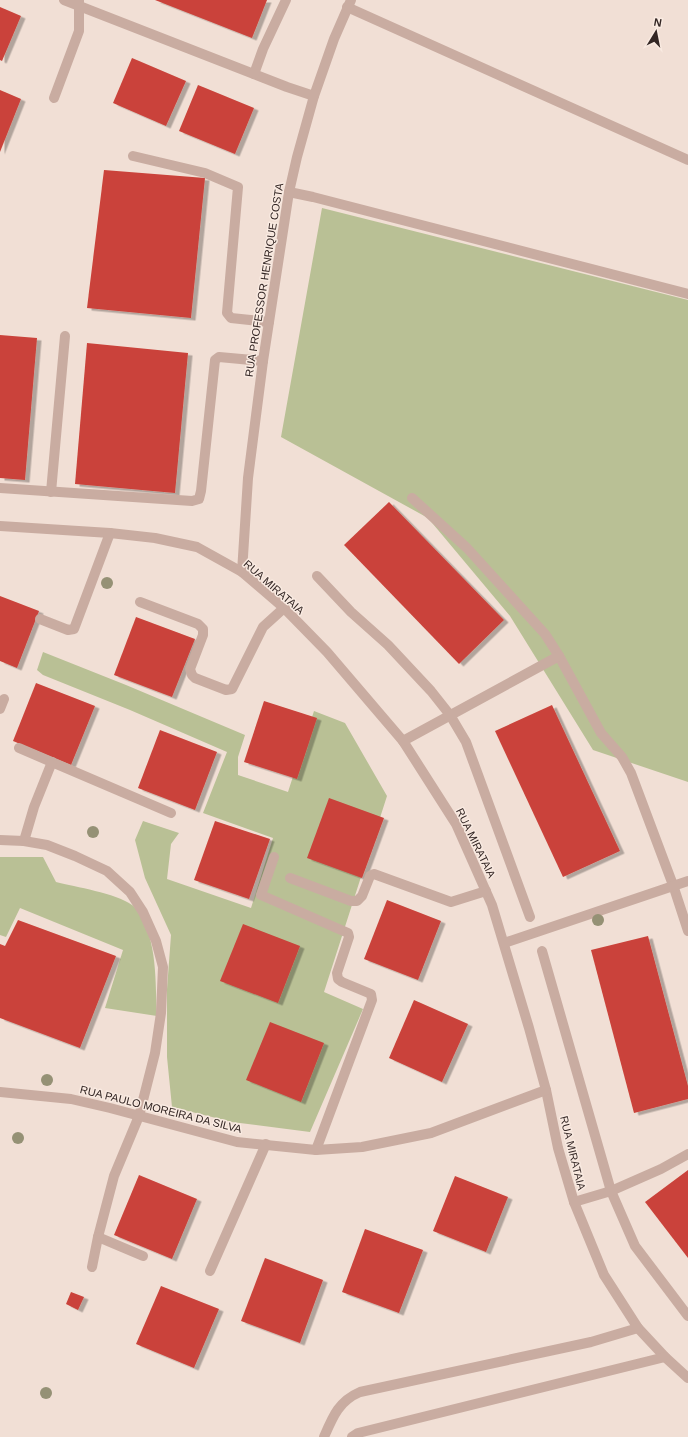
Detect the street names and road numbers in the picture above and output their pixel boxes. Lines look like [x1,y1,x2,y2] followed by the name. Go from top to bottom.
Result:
[243,182,285,378] street label: RUA PROFESSOR HENRIQUE COSTA
[241,558,307,617] street label: RUA MIRATAIA
[454,806,498,880] street label: RUA MIRATAIA
[79,1083,244,1135] street label: RUA PAULO MOREIRA DA SILVA
[558,1115,588,1192] street label: RUA MIRATAIA

